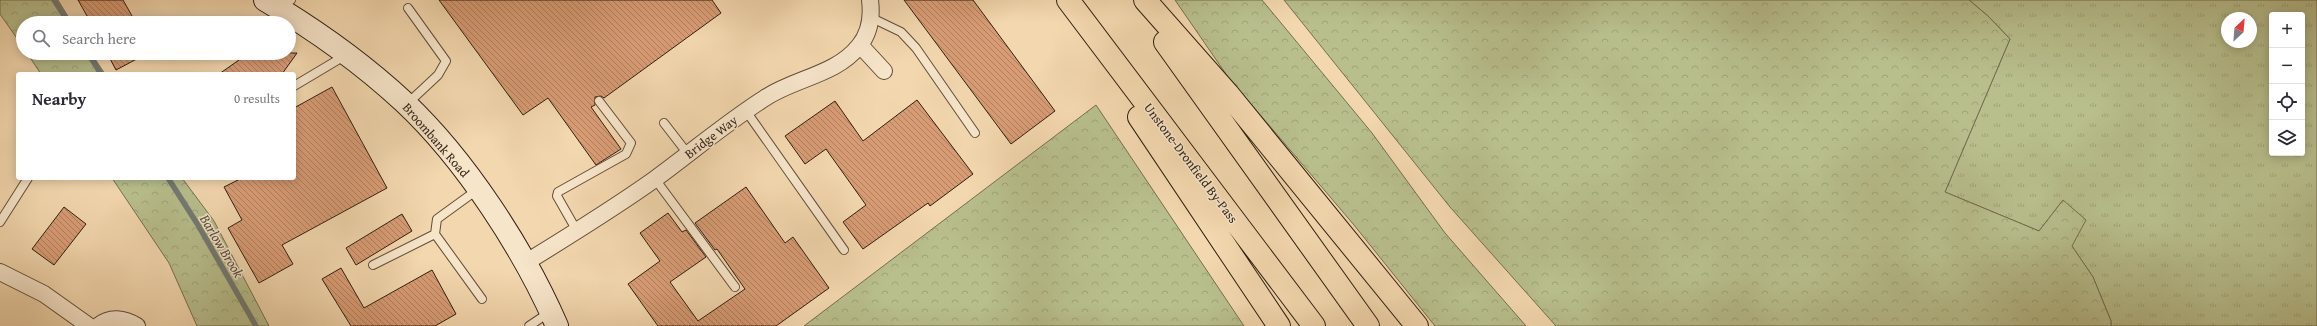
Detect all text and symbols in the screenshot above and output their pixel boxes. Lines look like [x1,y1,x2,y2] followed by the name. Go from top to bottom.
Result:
[2221,12,2257,48] north arrow
[2269,12,2305,156] map controls
[2269,12,2305,48] button: +
[16,16,296,60] search box
[30,27,52,49] icon: search
[62,28,136,49] text: Search here
[2269,48,2305,84] button: −
[2269,84,2305,120] button: locate
[32,86,86,111] text: Nearby
[234,89,280,108] text: 0 results
[398,99,474,181] street label: Broombank Road
[1139,99,1243,227] street label: Unstone-Dronfield By-Pass
[681,110,742,163] street label: Bridge Way
[2269,120,2305,156] button: layers
[195,210,249,282] water label: Barlow Brook

